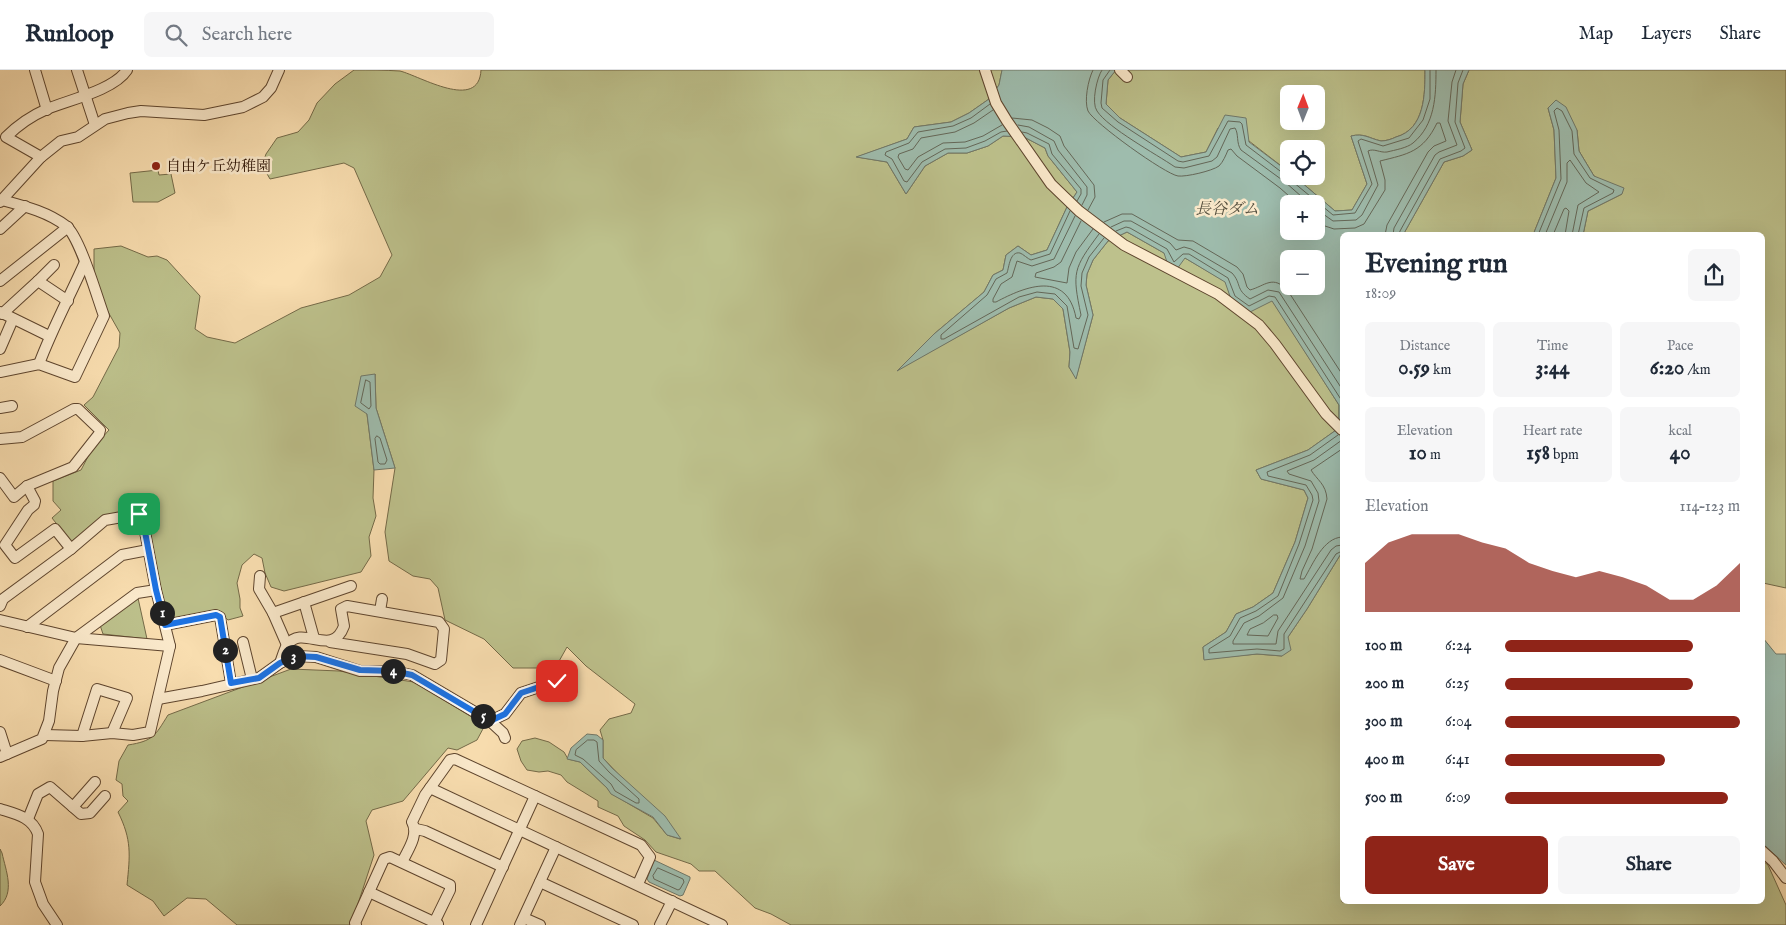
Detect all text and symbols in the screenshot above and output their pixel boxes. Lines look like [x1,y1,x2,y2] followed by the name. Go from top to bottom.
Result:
[144,12,494,57] search box
[25,19,114,50] text: Runloop
[162,21,190,49] icon: search
[202,23,292,47] text: Search here
[1579,23,1613,46] text: Map
[1641,23,1692,46] text: Layers
[1720,23,1761,46] text: Share
[1280,85,1325,130] north arrow
[1280,85,1325,295] map controls
[1280,140,1325,185] button: locate
[166,157,271,176] place label: 自由ケ丘幼稚園
[150,160,162,172] marker: 自由ケ丘幼稚園
[1280,195,1325,240] button: +
[1195,200,1259,220] water label: 長谷ダム
[1365,247,1508,282] text: Evening run
[1688,249,1740,301] button: share
[1280,250,1325,295] button: −
[1365,284,1396,304] text: 18:09
[1400,337,1450,355] text: Distance
[1537,337,1568,355] text: Time
[1667,337,1693,355] text: Pace
[1398,355,1430,382] text: 0.59
[1536,355,1569,382] text: 3:44
[1650,355,1684,382] text: 6:20
[1430,361,1451,379] text: km
[1684,361,1711,379] text: /km
[1397,422,1453,440] text: Elevation
[1523,422,1582,440] text: Heart rate
[1668,422,1692,440] text: kcal
[1409,440,1427,467] text: 10
[1526,440,1550,467] text: 158
[1670,440,1690,467] text: 40
[1427,446,1441,464] text: m
[1550,446,1579,464] text: bpm
[118,493,160,535] pin
[1365,497,1428,517] text: Elevation
[1680,497,1740,517] text: 114–123 m
[125,500,153,528] icon: arrive
[150,600,174,626] pin: 1
[160,604,165,622] text: 1
[1365,636,1402,656] text: 100 m
[1445,636,1471,656] text: 6:24
[212,638,238,662] pin: 2
[222,641,229,659] text: 2
[280,644,306,670] pin: 3
[291,648,296,666] text: 3
[380,658,406,684] pin: 4
[536,660,578,702] pin
[390,662,397,680] text: 4
[543,667,571,695] icon: check
[1365,674,1404,694] text: 200 m
[1445,674,1469,694] text: 6:25
[470,704,496,728] pin: 5
[481,707,486,725] text: 5
[1365,712,1403,732] text: 300 m
[1445,712,1472,732] text: 6:04
[1365,750,1404,770] text: 400 m
[1445,750,1470,770] text: 6:41
[1365,788,1402,808] text: 500 m
[1445,788,1471,808] text: 6:09
[1365,836,1548,894] button: Save
[1558,836,1740,894] button: Share

